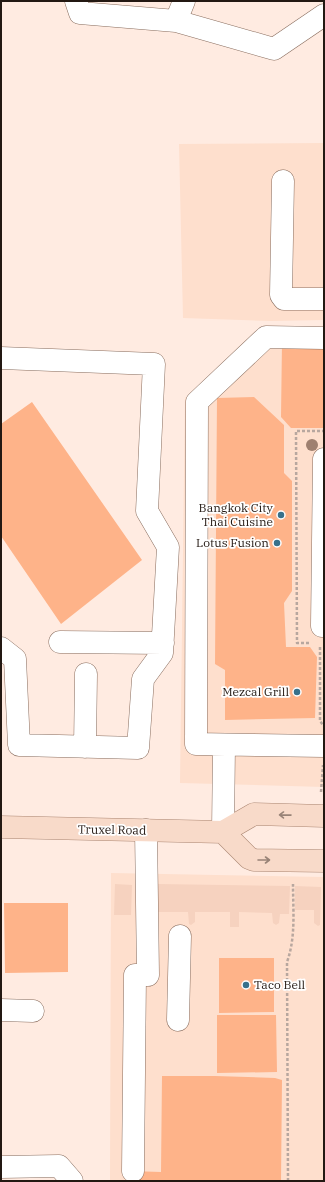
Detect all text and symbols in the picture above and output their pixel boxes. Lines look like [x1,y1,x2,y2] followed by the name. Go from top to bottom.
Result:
[199,500,274,529] place label: Bangkok City Thai Cuisine
[276,510,286,520] marker: Bangkok City Thai Cuisine
[196,535,269,550] place label: Lotus Fusion
[272,538,282,548] marker: Lotus Fusion
[222,684,289,699] place label: Mezcal Grill
[292,687,302,697] marker: Mezcal Grill
[279,811,292,819] one-way arrow
[78,821,146,838] street label: Truxel Road
[257,856,270,864] one-way arrow
[254,977,306,992] place label: Taco Bell
[241,980,251,990] marker: Taco Bell

